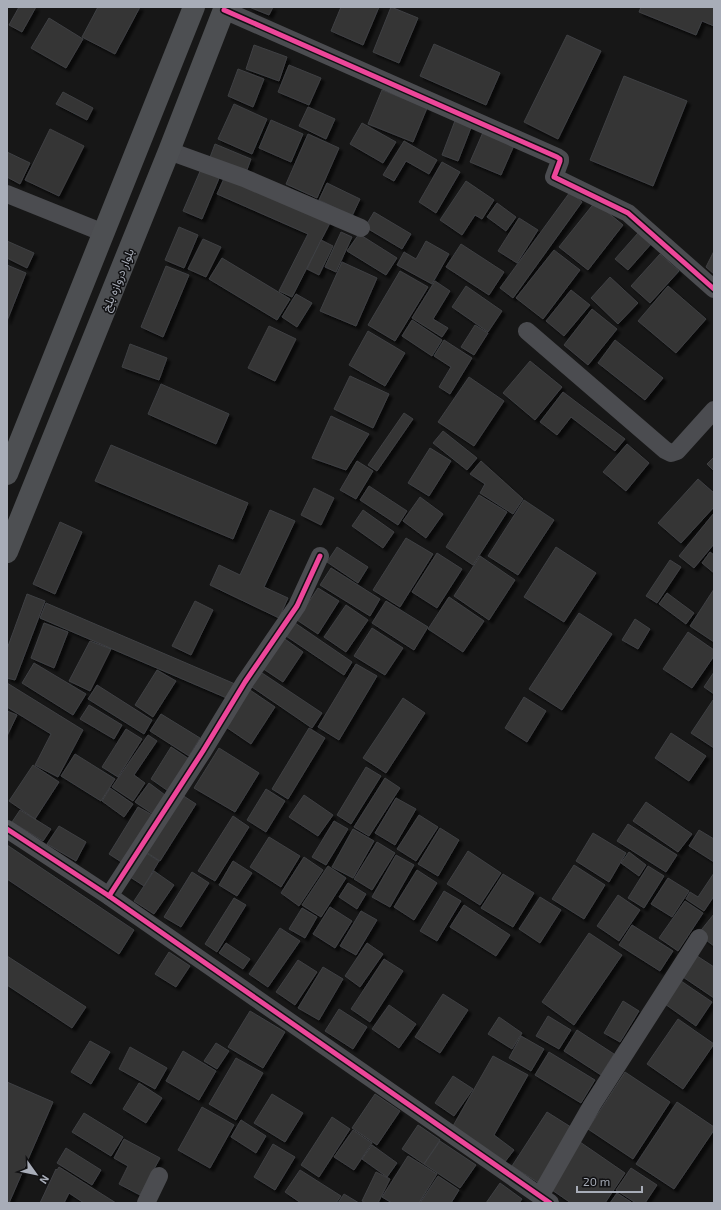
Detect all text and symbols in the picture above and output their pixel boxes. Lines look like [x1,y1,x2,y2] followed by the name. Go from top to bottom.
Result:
[98,246,139,315] street label: بلوار دروازه بلخ
[16,1154,56,1194] north arrow
[577,1168,642,1194] scale bar
[37,1173,52,1187] text: N
[583,1174,610,1188] text: 20 m

